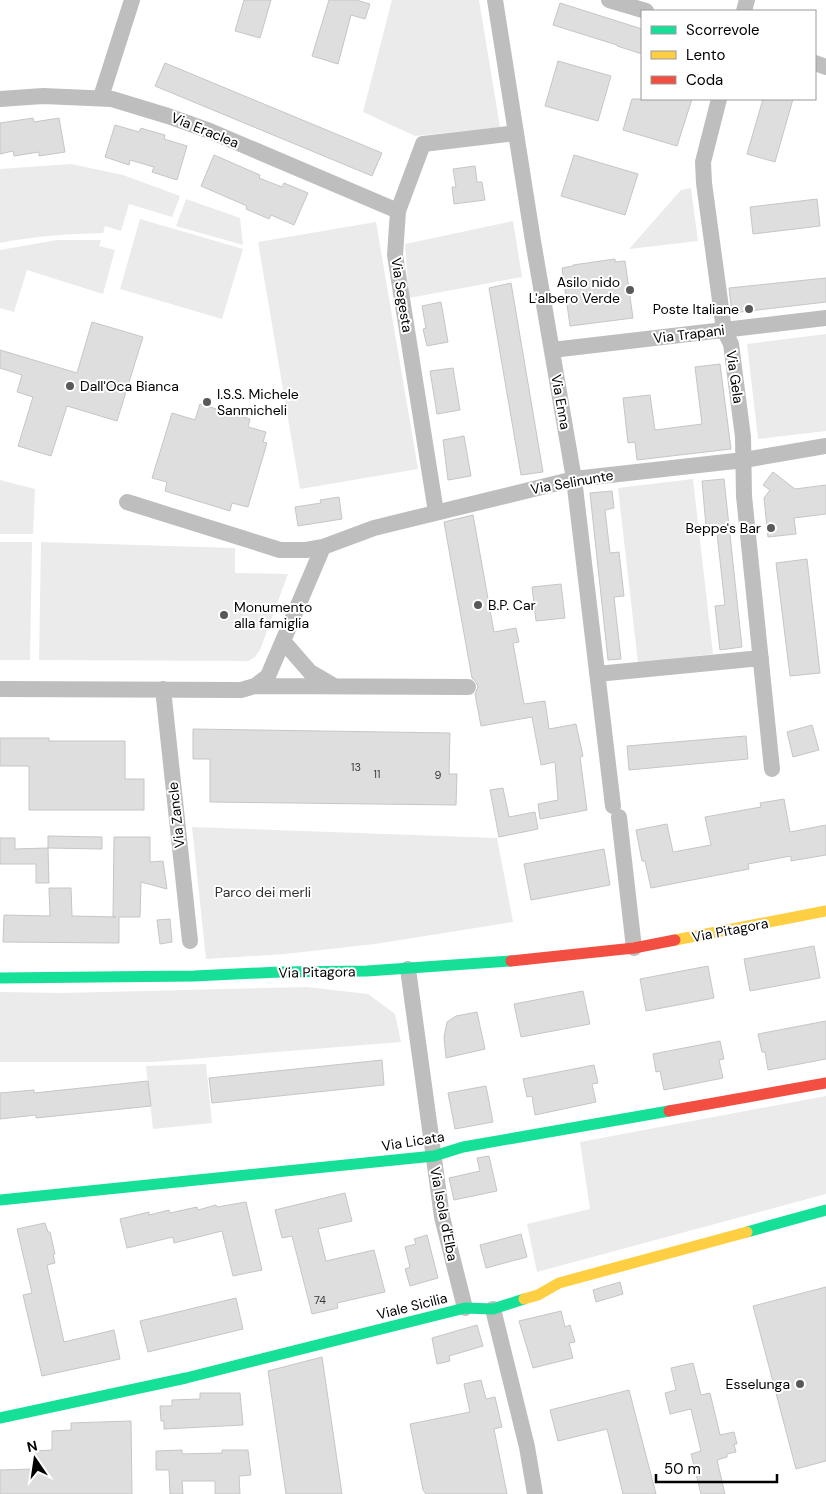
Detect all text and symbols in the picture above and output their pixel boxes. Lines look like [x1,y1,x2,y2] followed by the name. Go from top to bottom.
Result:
[641,10,816,100] legend
[686,20,760,40] text: Scorrevole
[686,45,725,65] text: Lento
[686,70,723,90] text: Coda
[168,108,242,152] street label: Via Eraclea
[387,256,417,334] street label: Via Segesta
[529,273,620,307] place label: Asilo nido L'albero Verde
[624,284,636,296] marker: Asilo nido L'albero Verde
[653,300,739,318] place label: Poste Italiane
[743,303,755,315] marker: Poste Italiane
[652,321,726,347] street label: Via Trapani
[722,349,748,405] street label: Via Gela
[547,373,575,431] street label: Via Enna
[80,377,179,395] place label: Dall'Oca Bianca
[64,380,76,392] marker: Dall'Oca Bianca
[217,385,299,419] place label: I.S.S. Michele Sanmicheli
[201,396,213,408] marker: I.S.S. Michele Sanmicheli
[529,466,615,498] street label: Via Selinunte
[686,519,761,537] place label: Beppe's Bar
[765,522,777,534] marker: Beppe's Bar
[488,596,536,614] place label: B.P. Car
[234,598,312,632] place label: Monumento alla famiglia
[472,599,484,611] marker: B.P. Car
[218,609,230,621] marker: Monumento alla famiglia
[351,760,361,774] house number: 13
[374,767,380,781] house number: 11
[435,768,442,782] house number: 9
[164,781,188,849] street label: Via Zancle
[215,883,311,901] park label: Parco dei merli
[690,914,770,946] street label: Via Pitagora
[278,962,356,982] street label: Via Pitagora
[380,1127,446,1155] street label: Via Licata
[426,1165,462,1263] street label: Via Isola d'Elba
[375,1289,449,1323] street label: Viale Sicilia
[314,1293,326,1307] house number: 74
[725,1375,790,1393] place label: Esselunga
[794,1378,806,1390] marker: Esselunga
[10,1434,60,1484] north arrow
[25,1436,39,1456] text: N
[656,1452,777,1484] scale bar
[664,1459,701,1479] text: 50 m

